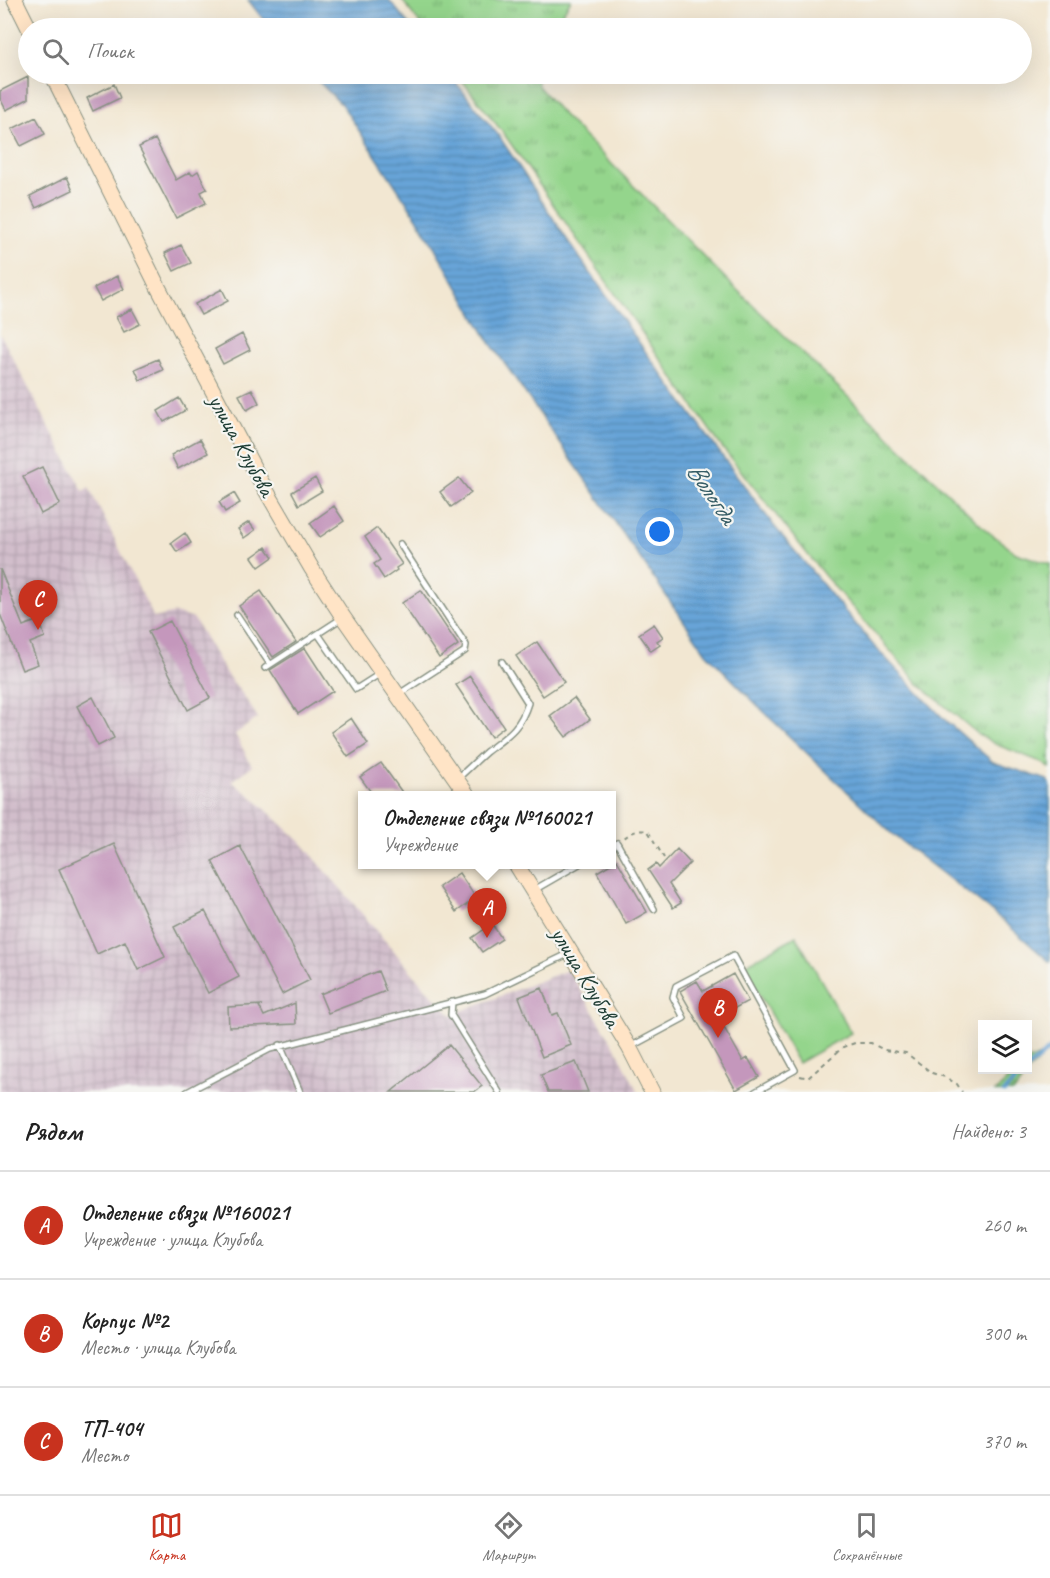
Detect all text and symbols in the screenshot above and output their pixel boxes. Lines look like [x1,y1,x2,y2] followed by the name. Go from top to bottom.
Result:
[18,18,1032,84] search box
[39,35,72,68] icon: search
[87,37,133,65] text: Поиск
[201,387,283,503] street label: улица Клубова
[680,456,746,533] water label: Вологда
[645,517,674,546] your location
[18,580,57,630] pin: C
[358,791,616,869] popup
[383,804,591,832] text: Отделение связи №160021
[383,832,457,857] text: Учреждение
[468,888,506,938] pin: A
[543,919,629,1035] street label: улица Клубова
[698,988,738,1038] pin: B
[978,1020,1032,1074] map controls
[978,1020,1032,1074] button: layers
[24,1115,82,1148] text: Рядом
[951,1119,1026,1144] text: Найдено: 3
[81,1199,289,1227] text: Отделение связи №160021
[38,1213,49,1238] text: A
[983,1213,1026,1238] text: 260 m
[81,1227,262,1252] text: Учреждение · улица Клубова
[81,1307,168,1335] text: Корпус №2
[38,1321,49,1346] text: B
[983,1321,1026,1346] text: 300 m
[81,1335,235,1360] text: Место · улица Клубова
[81,1415,143,1443] text: ТП-404
[39,1429,48,1454] text: C
[983,1429,1026,1454] text: 370 m
[81,1443,128,1468] text: Место
[149,1509,185,1565] tab: Карта
[482,1509,535,1565] tab: Маршрут
[832,1509,901,1565] tab: Сохранённые

